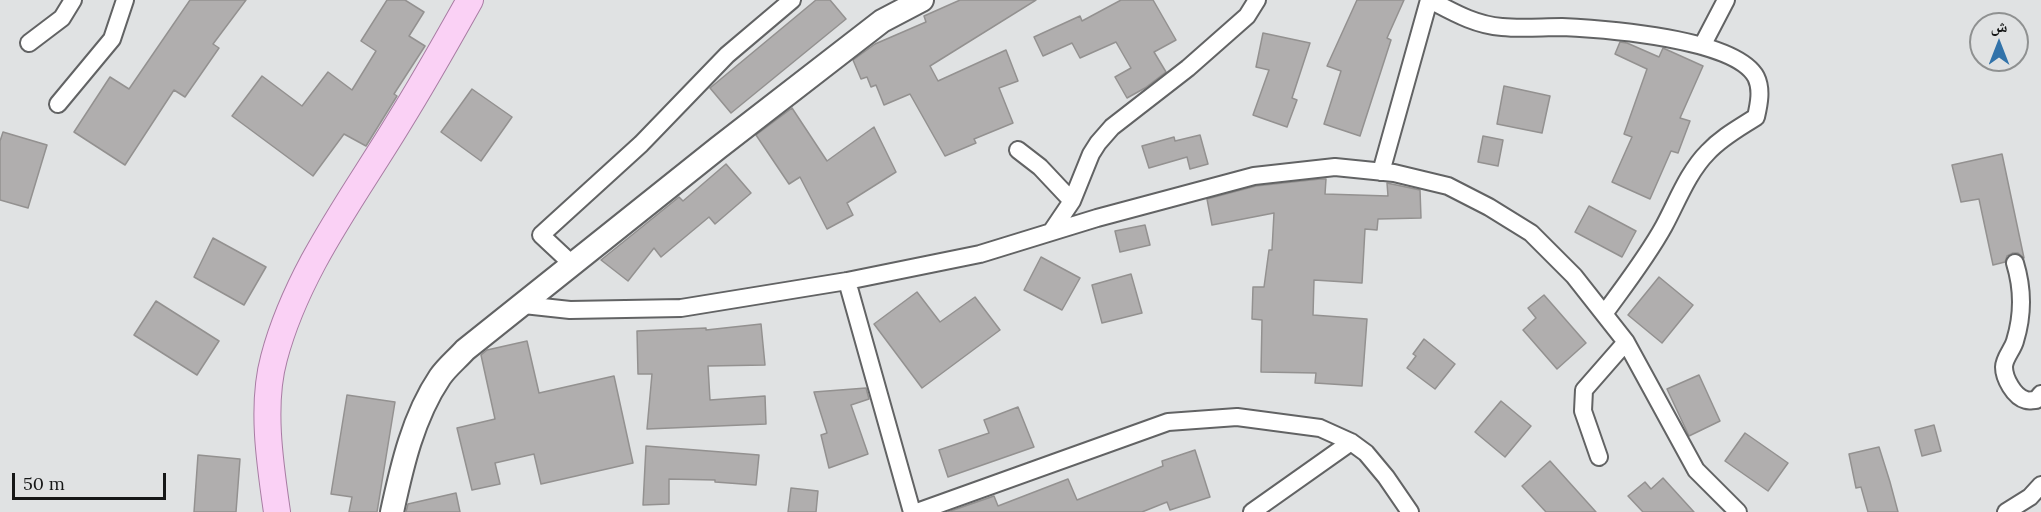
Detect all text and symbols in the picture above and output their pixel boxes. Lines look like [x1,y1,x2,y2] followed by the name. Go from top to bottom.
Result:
[1969,12,2029,72] north arrow
[1991,16,2007,36] text: ش
[15,461,170,499] scale bar
[23,472,65,495] text: 50 m

